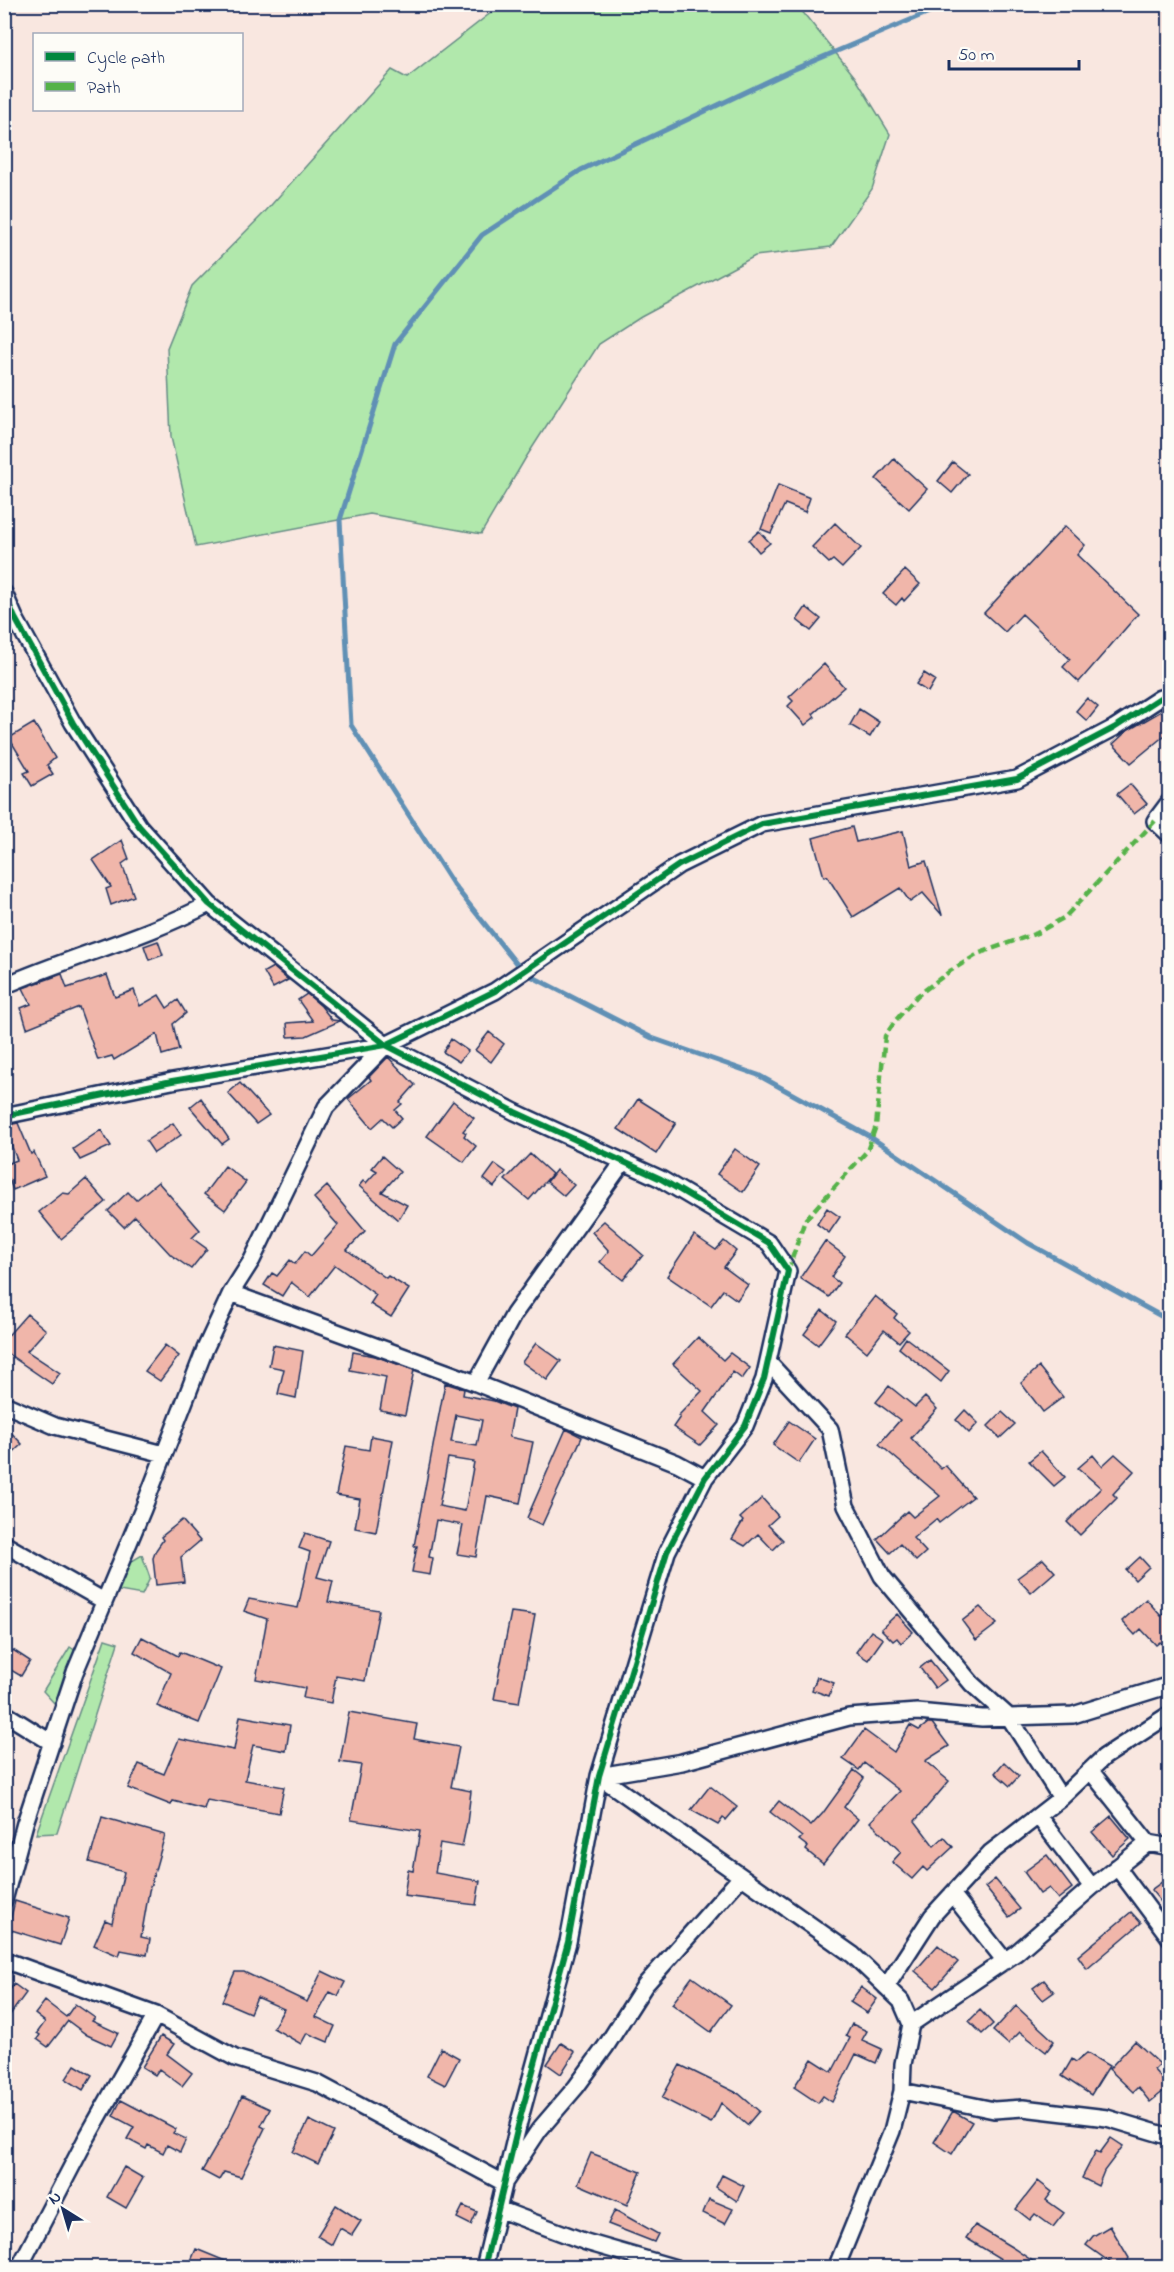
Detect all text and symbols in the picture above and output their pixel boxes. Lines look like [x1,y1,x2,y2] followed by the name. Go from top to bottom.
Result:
[33,33,243,111] legend
[949,33,1080,71] scale bar
[958,43,995,69] text: 50 m
[87,46,165,72] text: Cycle path
[87,76,121,102] text: Path
[33,2179,93,2239] north arrow
[44,2186,67,2211] text: N

